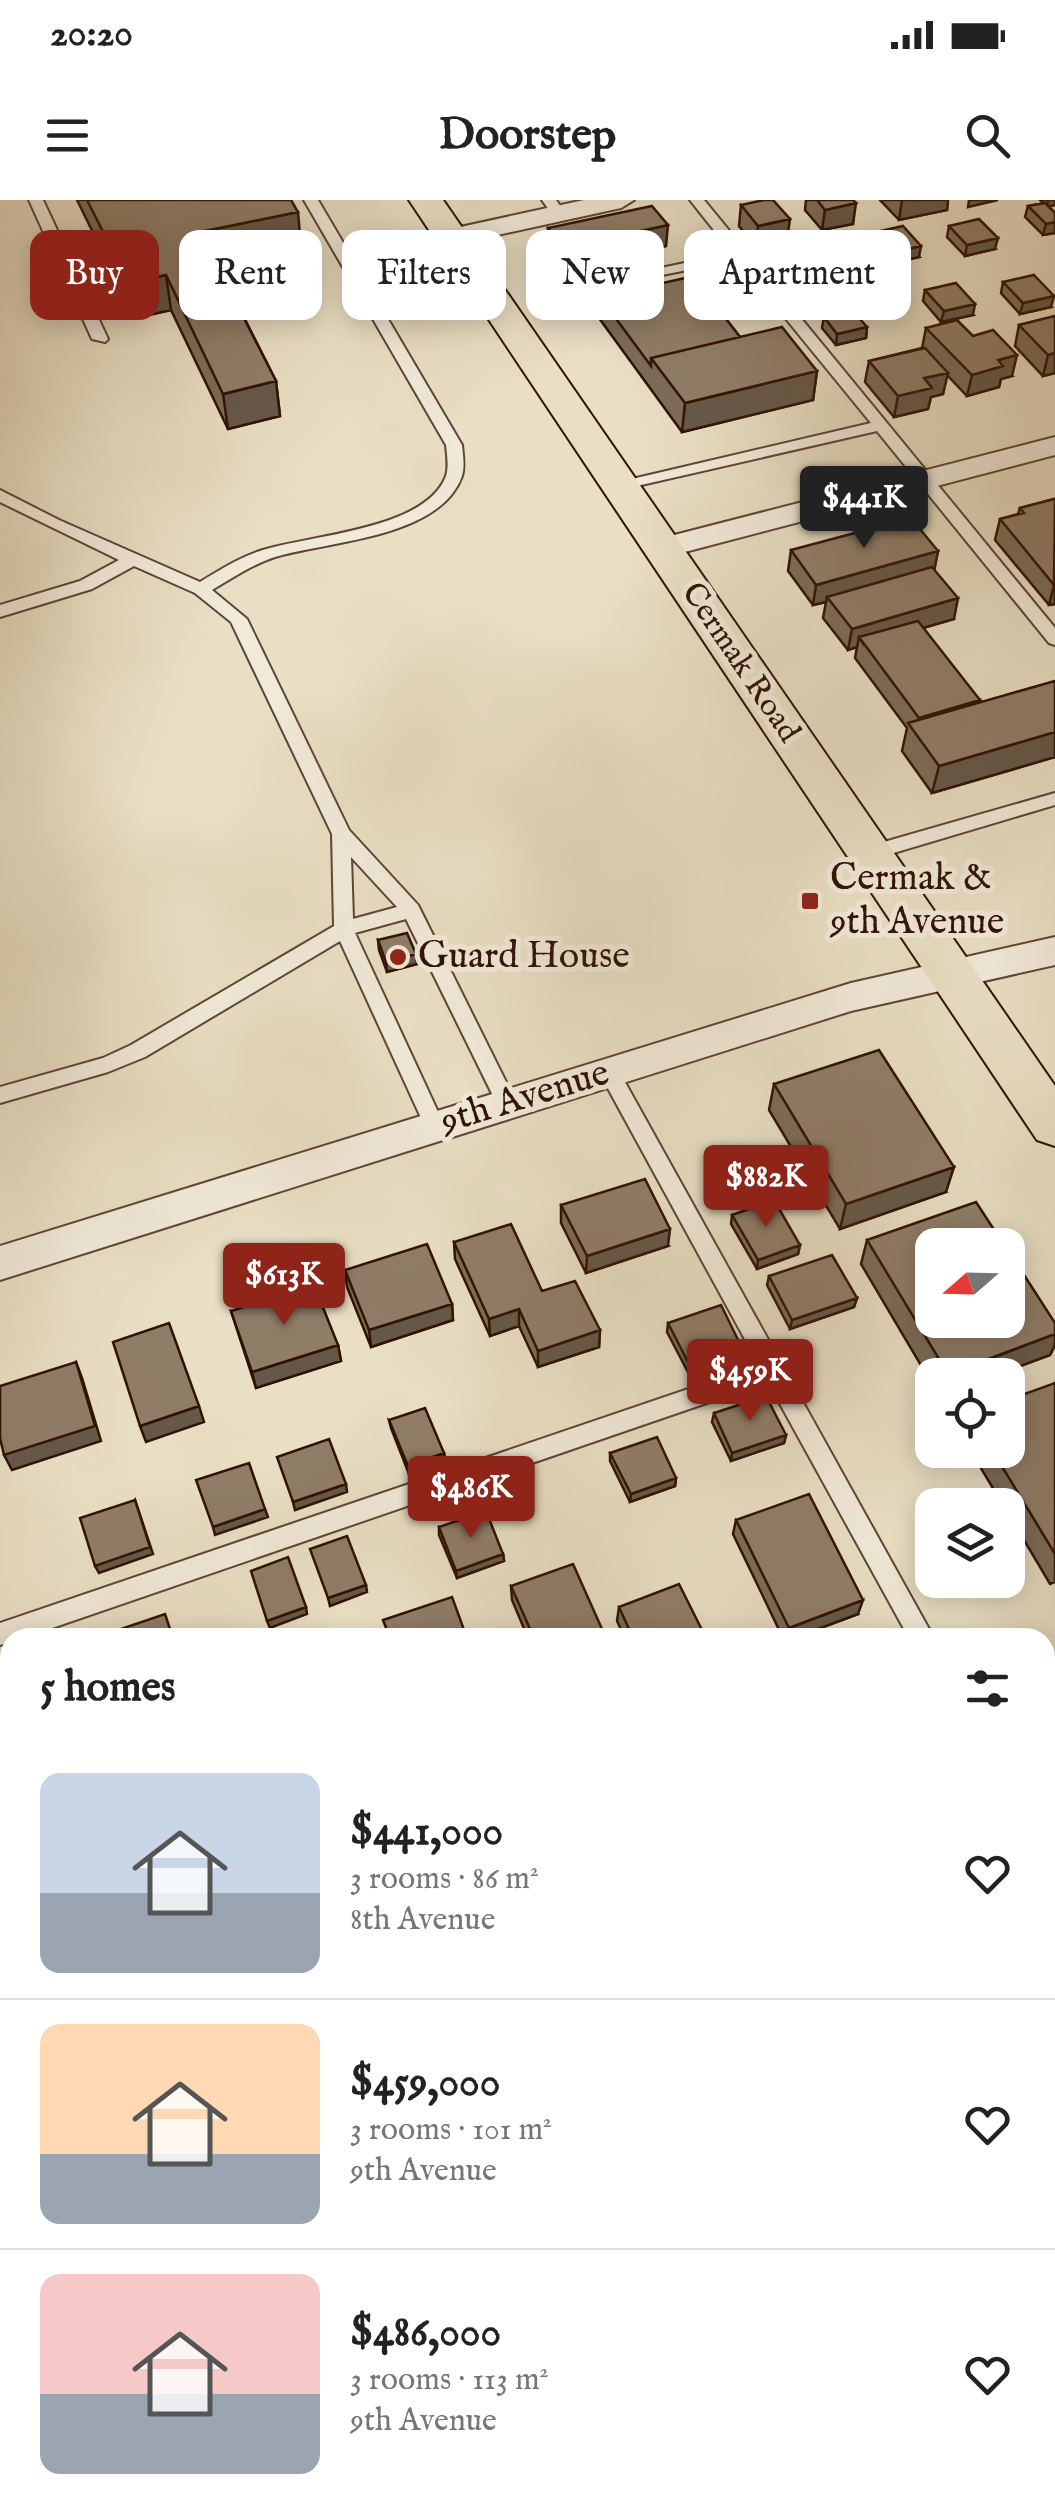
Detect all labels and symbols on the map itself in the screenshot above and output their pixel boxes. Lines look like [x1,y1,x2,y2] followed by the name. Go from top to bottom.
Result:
[794,466,934,551] pin: $441K
[671,575,809,752] street label: Cermak Road
[829,855,1004,947] place label: Cermak & 9th Avenue
[799,890,821,912] marker: Cermak & 9th Avenue
[418,933,630,981] place label: Guard House
[387,946,409,968] marker: Guard House
[434,1050,615,1147] street label: 9th Avenue
[696,1145,836,1230] pin: $882K
[915,1228,1025,1338] north arrow
[214,1243,354,1328] pin: $613K
[680,1339,820,1424] pin: $459K
[401,1456,541,1541] pin: $486K

